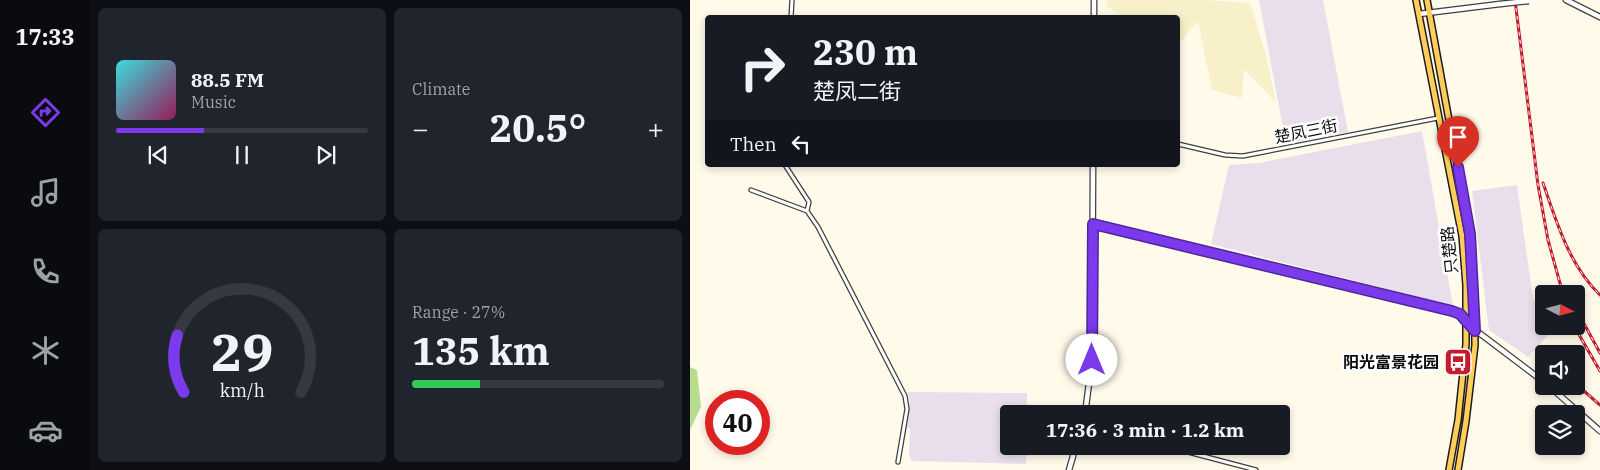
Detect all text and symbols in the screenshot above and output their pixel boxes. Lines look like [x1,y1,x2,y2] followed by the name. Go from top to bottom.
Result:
[15,22,75,51] text: 17:33
[813,29,918,75] text: 230 m
[730,35,795,100] icon: right
[191,68,264,92] text: 88.5 FM
[813,76,901,105] text: 楚凤二街
[412,79,470,99] text: Climate
[191,92,236,112] text: Music
[28,95,63,130] icon: directions
[490,103,586,152] text: 20.5°
[412,110,429,147] text: −
[647,110,664,147] text: +
[1273,115,1339,147] street label: 楚凤三街
[1437,116,1479,167] pin
[1444,123,1472,151] icon: arrive
[787,130,815,158] icon: left
[730,132,777,156] text: Then
[144,141,172,169] icon: previous
[228,141,256,169] icon: pause
[312,141,340,169] icon: next
[28,175,63,210] icon: music
[1437,225,1461,275] street label: 只楚路
[28,254,63,289] icon: phone
[1535,285,1585,335] north arrow
[1535,285,1585,455] map controls
[412,302,505,322] text: Range · 27%
[211,318,273,385] text: 29
[412,326,550,375] text: 135 km
[28,333,63,368] icon: climate
[1065,333,1117,385] position arrow
[1535,345,1585,395] button: sound
[1443,347,1473,377] bus stop icon: 阳光富景花园
[1343,352,1439,372] place label: 阳光富景花园
[219,379,265,402] text: km/h
[705,390,770,455] speed limit sign: 40
[1535,405,1585,455] button: layers
[28,413,63,448] icon: car
[1046,418,1244,442] text: 17:36 · 3 min · 1.2 km

